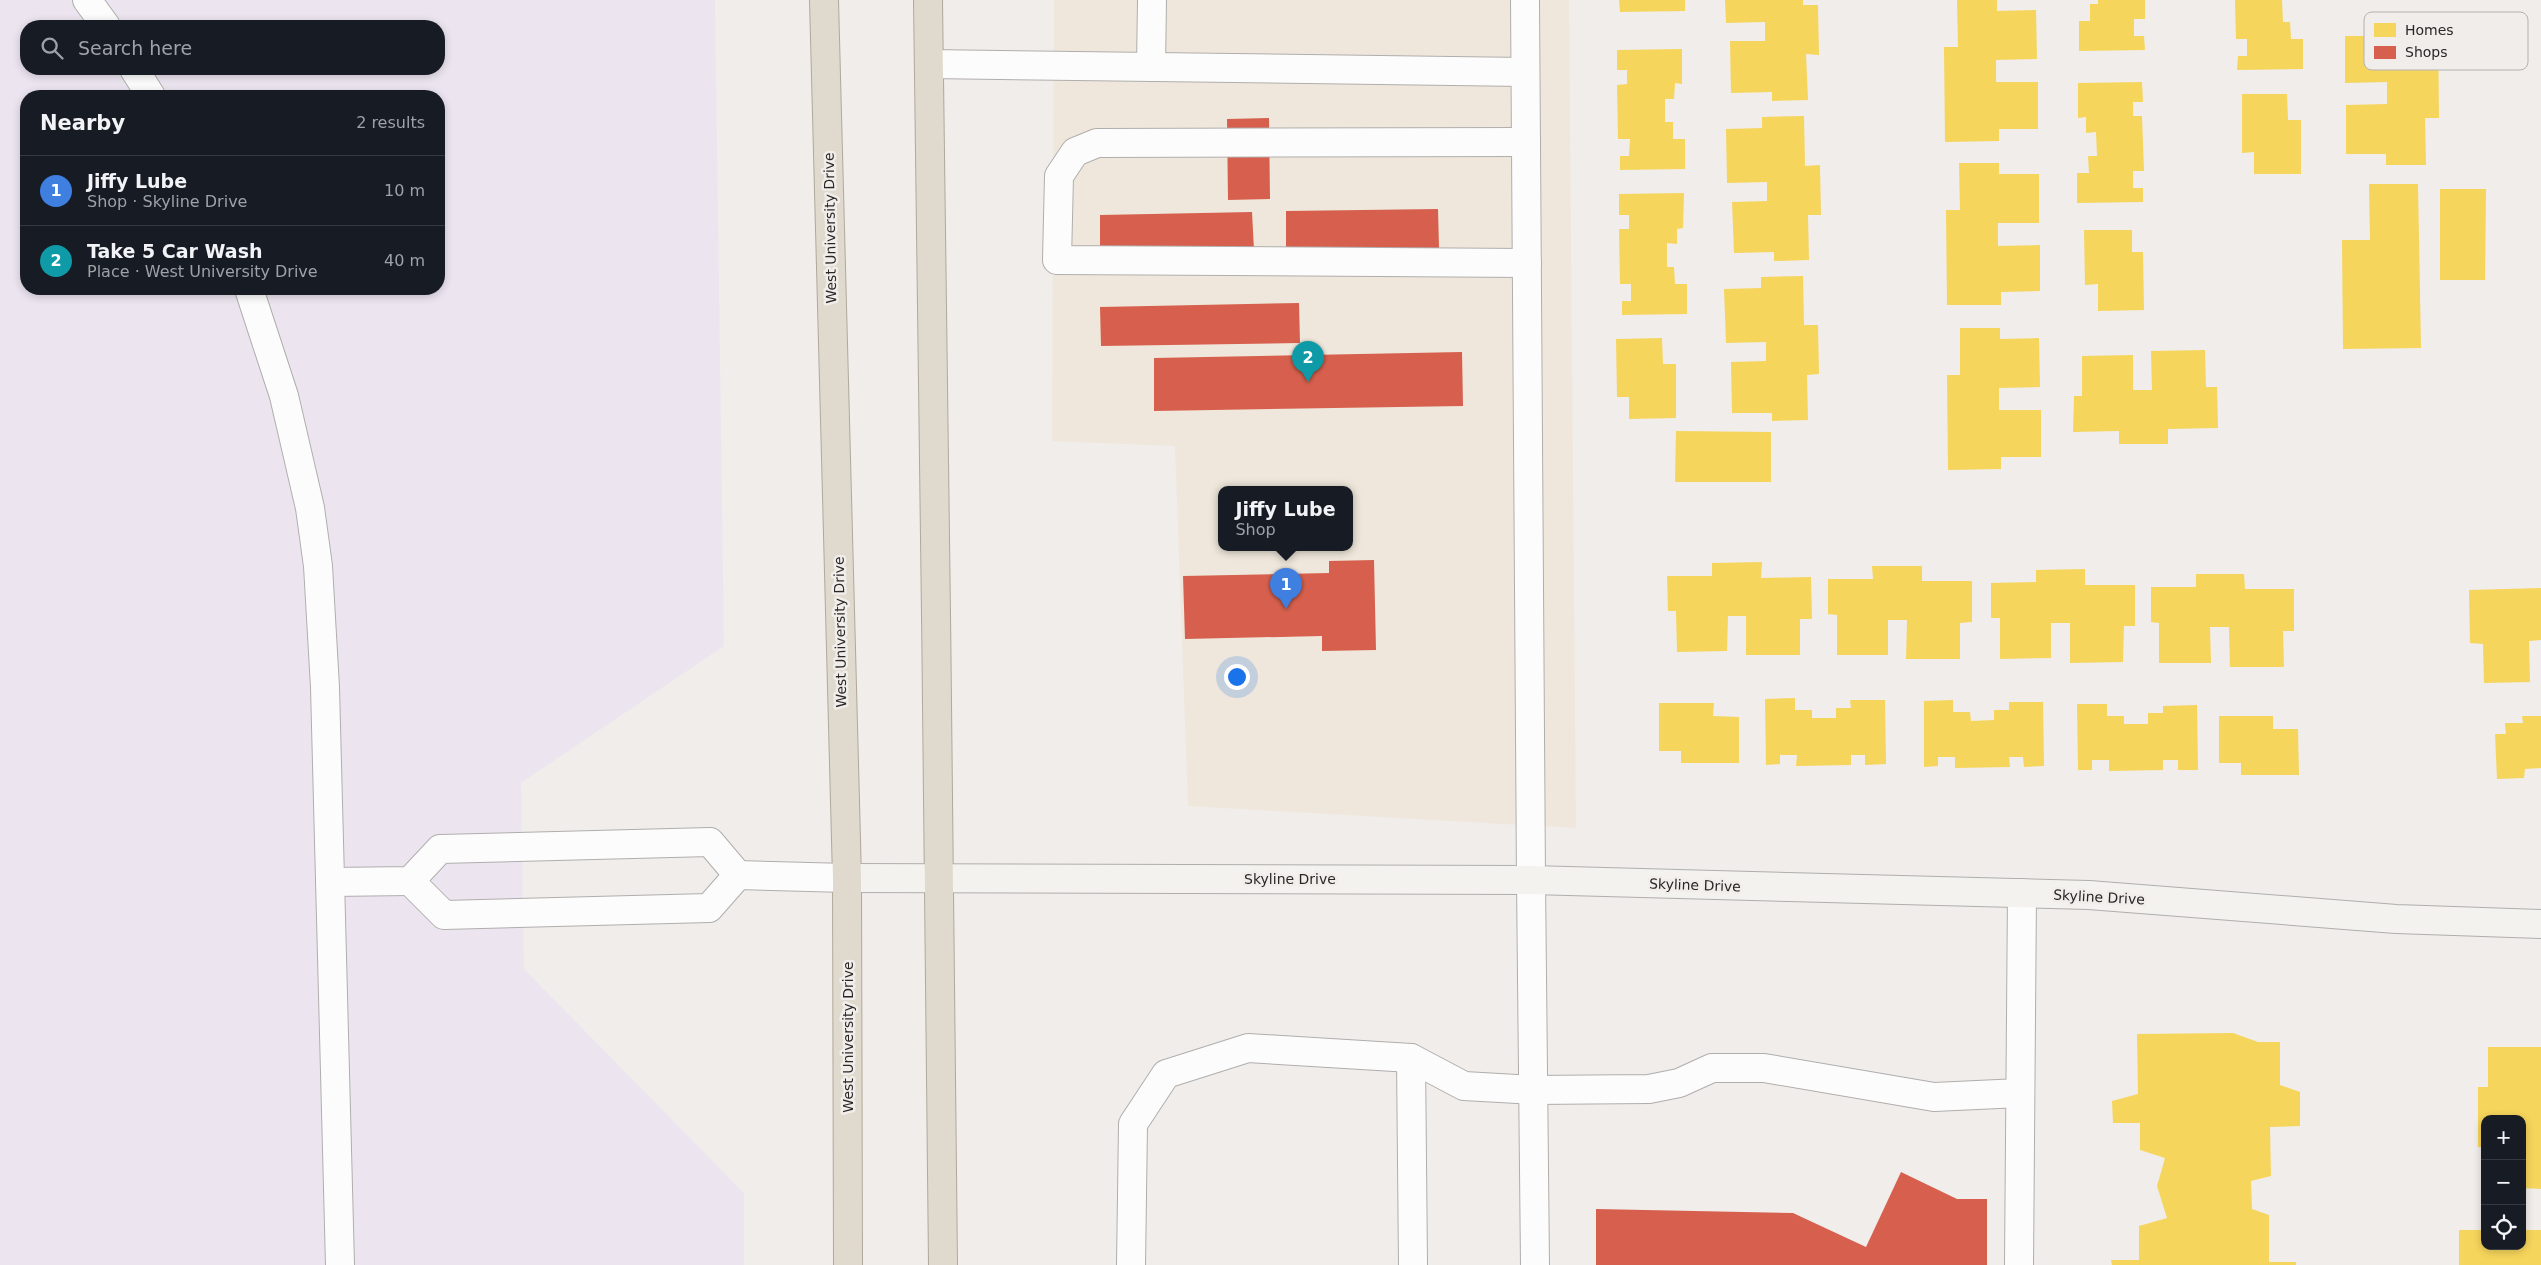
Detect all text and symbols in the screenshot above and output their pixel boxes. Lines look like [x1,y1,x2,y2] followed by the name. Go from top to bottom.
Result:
[2364,12,2528,70] legend
[20,20,445,75] search box
[2405,22,2454,38] text: Homes
[38,34,66,62] icon: search
[78,37,192,59] text: Search here
[2405,44,2448,60] text: Shops
[40,111,125,135] text: Nearby
[356,113,425,132] text: 2 results
[821,152,839,304] street label: West University Drive
[87,170,187,192] text: Jiffy Lube
[50,181,62,200] text: 1
[384,181,425,200] text: 10 m
[87,192,247,211] text: Shop · Skyline Drive
[87,240,262,262] text: Take 5 Car Wash
[50,251,62,270] text: 2
[384,251,425,270] text: 40 m
[87,262,318,281] text: Place · West University Drive
[1292,341,1324,382] pin: 2
[1218,486,1353,551] popup
[1235,498,1336,520] text: Jiffy Lube
[1235,520,1276,539] text: Shop
[831,556,849,708] street label: West University Drive
[1270,568,1302,609] pin: 1
[1224,664,1250,690] your location
[1244,871,1336,887] street label: Skyline Drive
[1649,875,1741,895] street label: Skyline Drive
[2053,887,2145,907] street label: Skyline Drive
[840,961,856,1113] street label: West University Drive
[2481,1115,2526,1250] map controls
[2481,1115,2526,1160] button: +
[2481,1160,2526,1205] button: −
[2481,1205,2526,1250] button: locate

